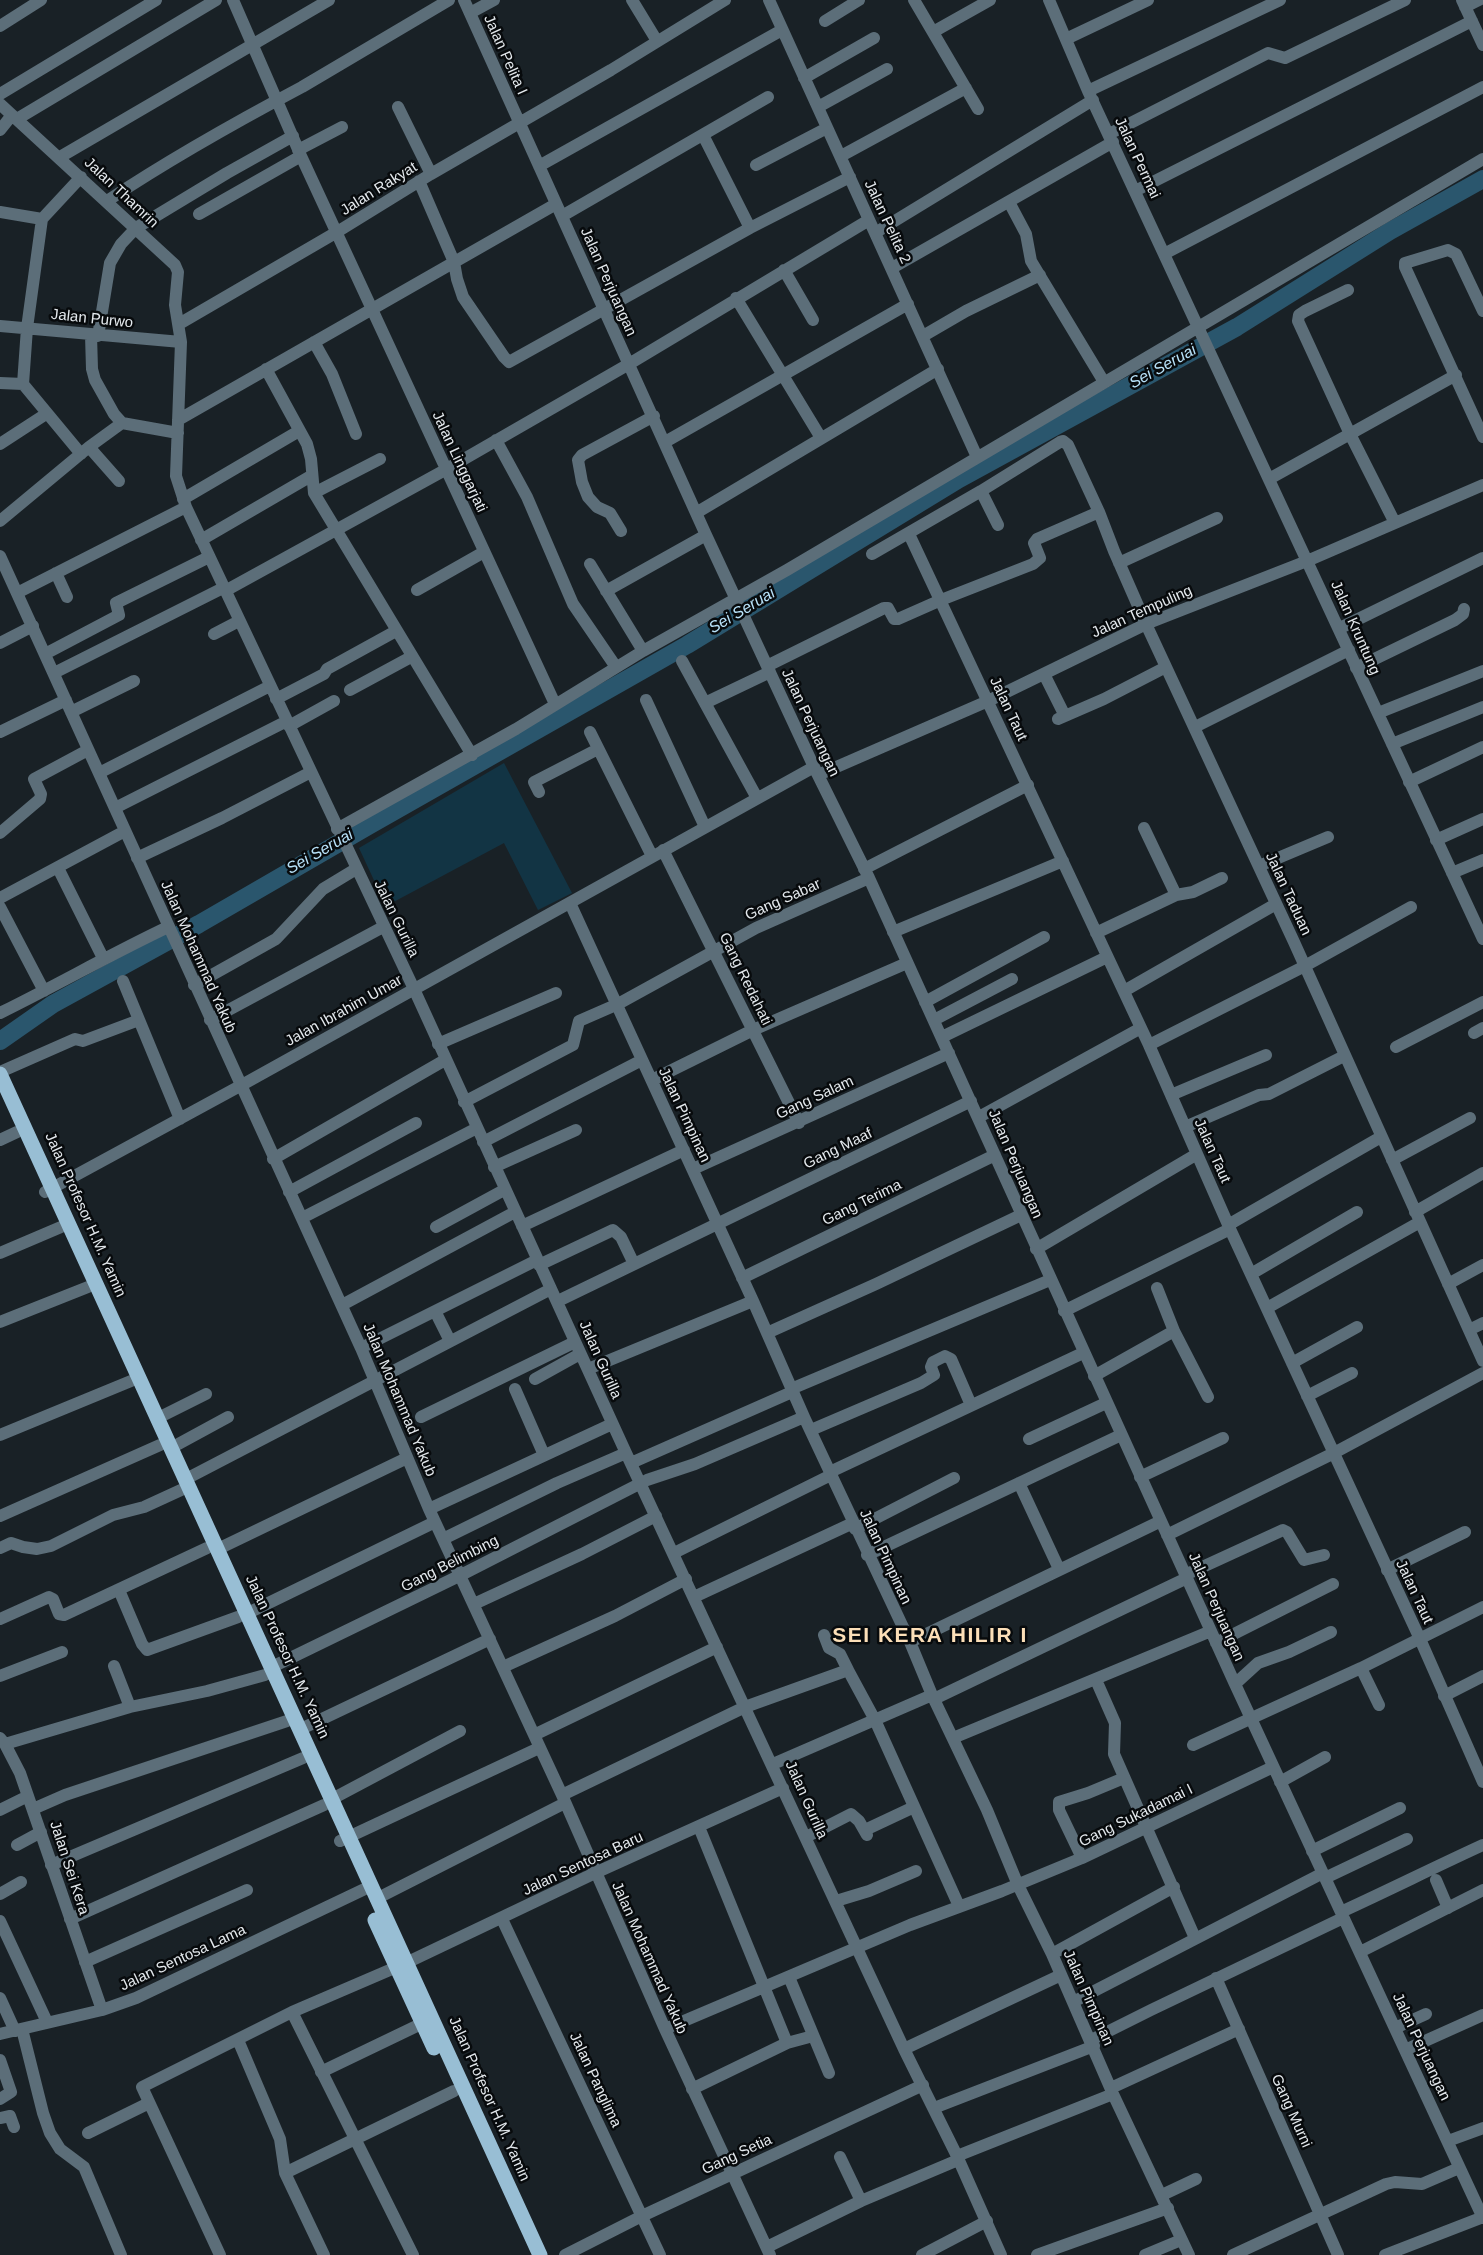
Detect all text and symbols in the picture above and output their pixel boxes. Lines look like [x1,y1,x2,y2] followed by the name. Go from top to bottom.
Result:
[479,12,531,98] street label: Jalan Pelita I
[1110,115,1164,201] street label: Jalan Permai
[80,154,162,232] street label: Jalan Thamrin
[337,158,421,220] street label: Jalan Rakyat
[860,177,914,267] street label: Jalan Pelita 2
[576,225,640,339] street label: Jalan Perjuangan
[50,306,134,332] street label: Jalan Purwo
[1126,341,1200,393] water label: Sei Seruai
[428,409,490,515] street label: Jalan Linggarjati
[1326,578,1384,678] street label: Jalan Kruntung
[1089,582,1195,642] street label: Jalan Tempuling
[705,584,779,638] water label: Sei Seruai
[777,666,843,780] street label: Jalan Perjuangan
[985,674,1031,744] street label: Jalan Taut
[283,825,357,879] water label: Sei Seruai
[1261,850,1315,938] street label: Jalan Taduan
[742,875,824,925] street label: Gang Sabar
[156,878,240,1036] street label: Jalan Mohammad Yakub
[370,878,422,960] street label: Jalan Gurilla
[715,930,775,1028] street label: Gang Redahati
[282,971,406,1051] street label: Jalan Ibrahim Umar
[654,1065,714,1165] street label: Jalan Pimpinan
[773,1072,857,1124] street label: Gang Salam
[984,1107,1046,1221] street label: Jalan Perjuangan
[1190,1116,1234,1186] street label: Jalan Taut
[801,1125,875,1173] street label: Gang Maaf
[41,1130,129,1300] street label: Jalan Profesor H.M. Yamin
[819,1176,905,1230] street label: Gang Terima
[575,1318,625,1402] street label: Jalan Gurilla
[359,1321,439,1479] street label: Jalan Mohammad Yakub
[855,1507,915,1607] street label: Jalan Pimpinan
[398,1532,502,1596] street label: Gang Belimbing
[1184,1550,1248,1664] street label: Jalan Perjuangan
[1391,1557,1437,1627] street label: Jalan Taut
[241,1572,333,1742] street label: Jalan Profesor H.M. Yamin
[832,1623,1028,1649] district label: SEI KERA HILIR I
[781,1758,831,1842] street label: Jalan Gurilla
[1076,1781,1196,1851] street label: Gang Sukadamai I
[45,1819,93,1917] street label: Jalan Sei Kera
[520,1828,646,1900] street label: Jalan Sentosa Baru
[607,1879,691,2037] street label: Jalan Mohammad Yakub
[117,1921,249,1995] street label: Jalan Sentosa Lama
[1059,1947,1117,2049] street label: Jalan Pimpinan
[1388,1990,1454,2104] street label: Jalan Perjuangan
[445,2014,533,2184] street label: Jalan Profesor H.M. Yamin
[565,2030,625,2130] street label: Jalan Panglima
[1267,2072,1315,2150] street label: Gang Murni
[699,2131,775,2179] street label: Gang Setia

